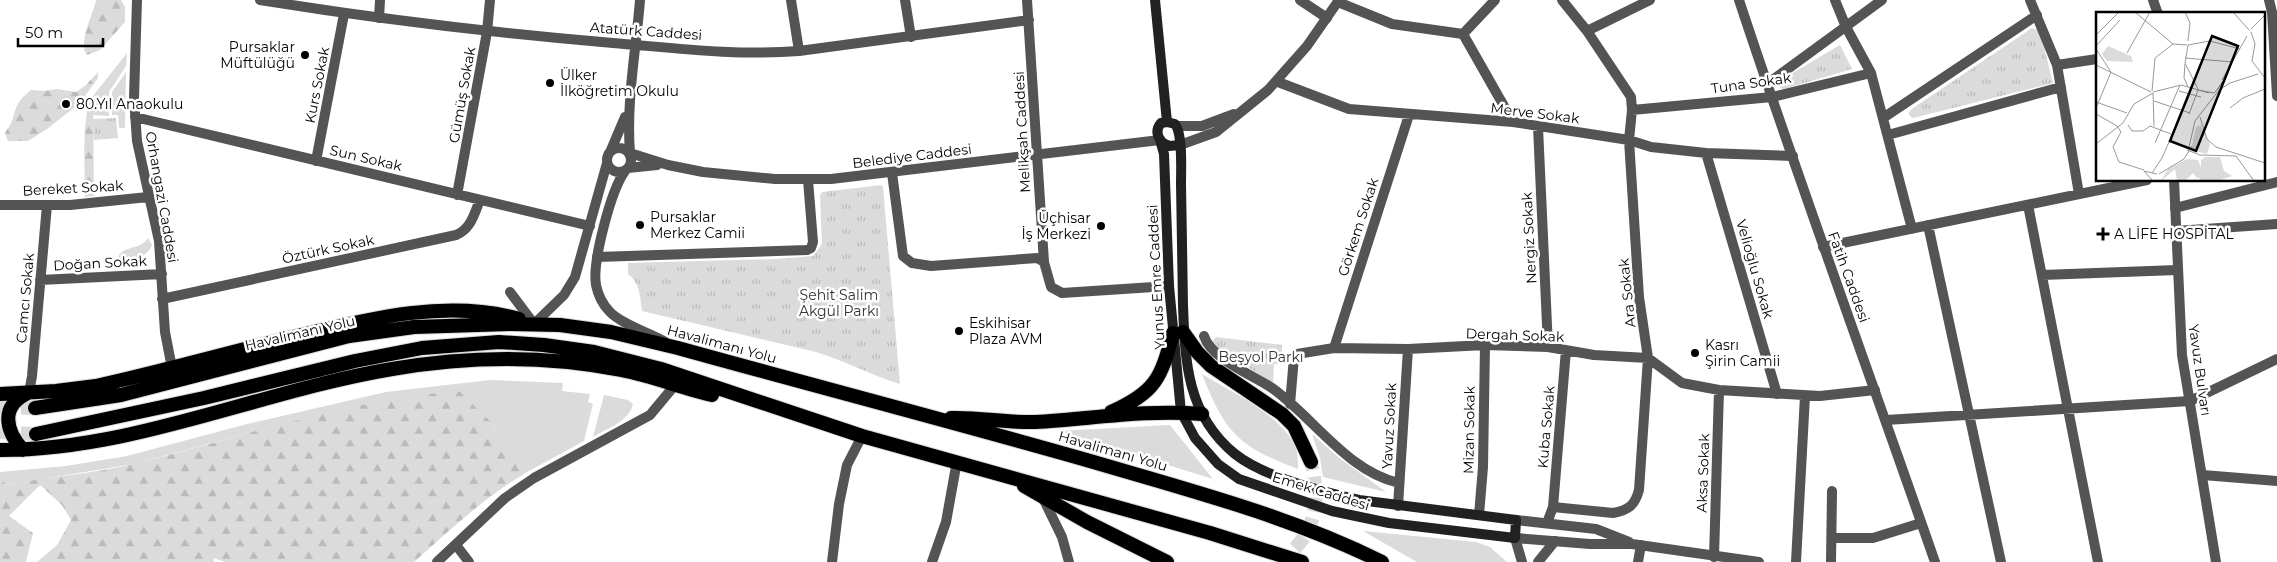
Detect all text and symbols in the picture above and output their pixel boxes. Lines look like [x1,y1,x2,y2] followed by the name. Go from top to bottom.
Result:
[2096,12,2264,181] inset map
[18,15,102,47] scale bar
[589,18,703,44] street label: Atatürk Caddesi
[25,23,63,42] text: 50 m
[220,38,295,72] place label: Pursaklar Müftülüğü
[301,45,333,125] street label: Kurs Sokak
[445,45,479,144] street label: Gümüş Sokak
[299,49,311,61] marker: Pursaklar Müftülüğü
[560,66,679,100] place label: Ülker İlköğretim Okulu
[1710,68,1793,98] street label: Tuna Sokak
[1010,71,1034,193] street label: Melikşah Caddesi
[544,77,556,89] marker: Ülker İlköğretim Okulu
[76,95,183,113] place label: 80.Yıl Anaokulu
[60,98,72,110] marker: 80.Yıl Anaokulu
[1490,99,1581,127] street label: Merve Sokak
[142,130,182,264] street label: Orhangazi Caddesi
[851,140,973,172] street label: Belediye Caddesi
[328,141,404,175] street label: Sun Sokak
[1334,175,1383,278] street label: Görkem Sokak
[22,176,125,200] street label: Bereket Sokak
[1518,191,1540,284] street label: Nergiz Sokak
[1143,204,1169,350] street label: Yunus Emre Caddesi
[650,208,745,242] place label: Pursaklar Merkez Camii
[1022,209,1091,243] place label: Üçhisar İş Merkezi
[1732,217,1778,321] street label: Velioğlu Sokak
[634,219,646,231] marker: Pursaklar Merkez Camii
[1095,220,1107,232] marker: Üçhisar İş Merkezi
[2114,225,2235,243] place label: A LİFE HOSPİTAL
[2096,227,2110,241] marker: A LİFE HOSPİTAL
[1824,229,1874,325] street label: Fatih Caddesi
[280,230,376,268] street label: Öztürk Sokak
[12,252,38,344] street label: Camcı Sokak
[53,252,148,274] street label: Doğan Sokak
[1614,257,1640,328] street label: Ara Sokak
[799,286,879,320] park label: Şehit Salim Akgül Parkı
[243,312,357,354] street label: Havalimanı Yolu
[969,314,1043,348] place label: Eskihisar Plaza AVM
[665,321,779,367] street label: Havalimanı Yolu
[2185,323,2215,417] street label: Yavuz Bulvarı
[1465,324,1565,346] street label: Dergah Sokak
[953,325,965,337] marker: Eskihisar Plaza AVM
[1705,336,1780,370] place label: Kasrı Şirin Camii
[1689,347,1701,359] marker: Kasrı Şirin Camii
[1218,348,1304,366] park label: Beşyol Parkı
[1378,382,1400,469] street label: Yavuz Sokak
[1533,384,1559,469] street label: Kuba Sokak
[1459,385,1479,474] street label: Mizan Sokak
[1056,427,1170,475] street label: Havalimanı Yolu
[1693,432,1713,513] street label: Aksa Sokak
[1270,468,1372,514] street label: Emek Caddesi

